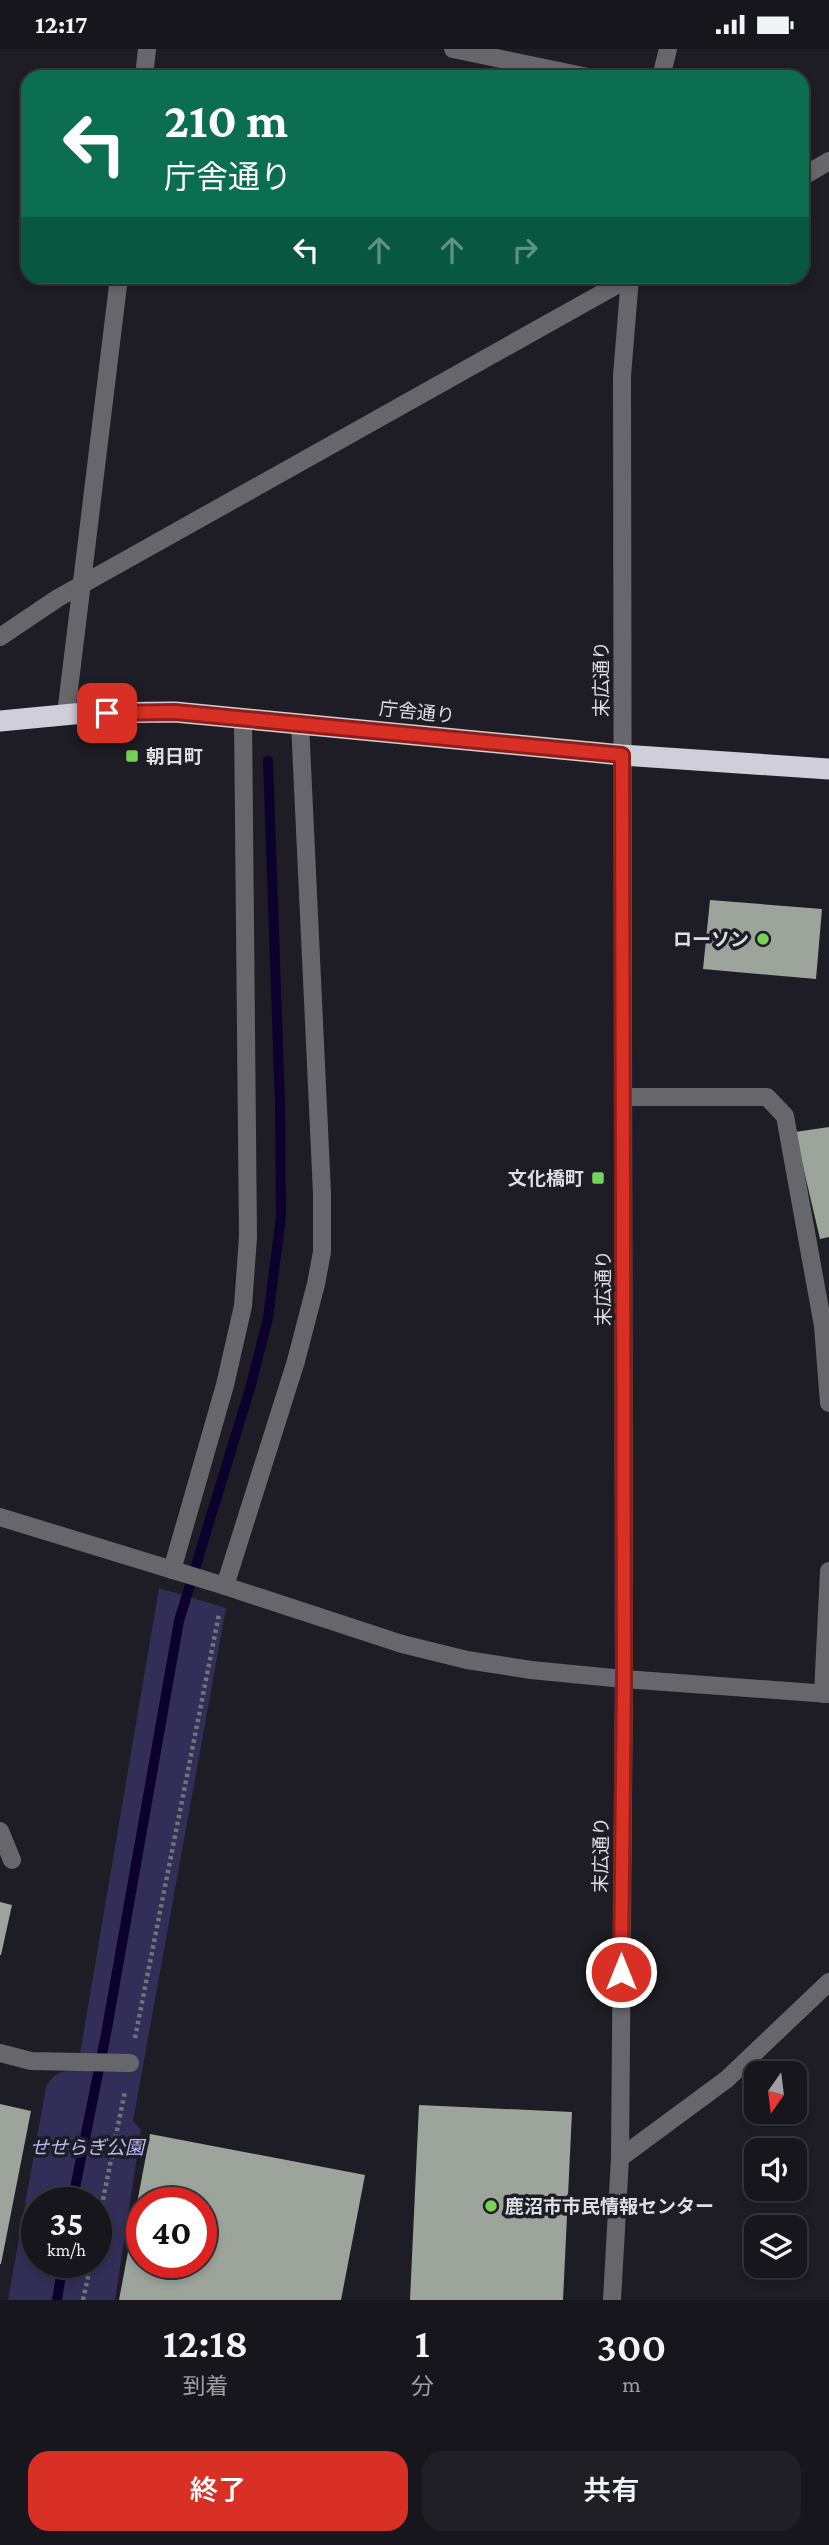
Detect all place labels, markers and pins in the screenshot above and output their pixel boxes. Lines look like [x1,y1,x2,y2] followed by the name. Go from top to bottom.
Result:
[77,683,137,743] pin
[146,746,203,767] place label: 朝日町
[124,748,140,764] marker: 朝日町
[673,929,749,950] place label: ローソン
[755,931,771,947] marker: ローソン
[508,1168,584,1189] place label: 文化橋町
[590,1170,606,1186] marker: 文化橋町
[505,2196,714,2217] place label: 鹿沼市市民情報センター
[483,2198,499,2214] marker: 鹿沼市市民情報センター

